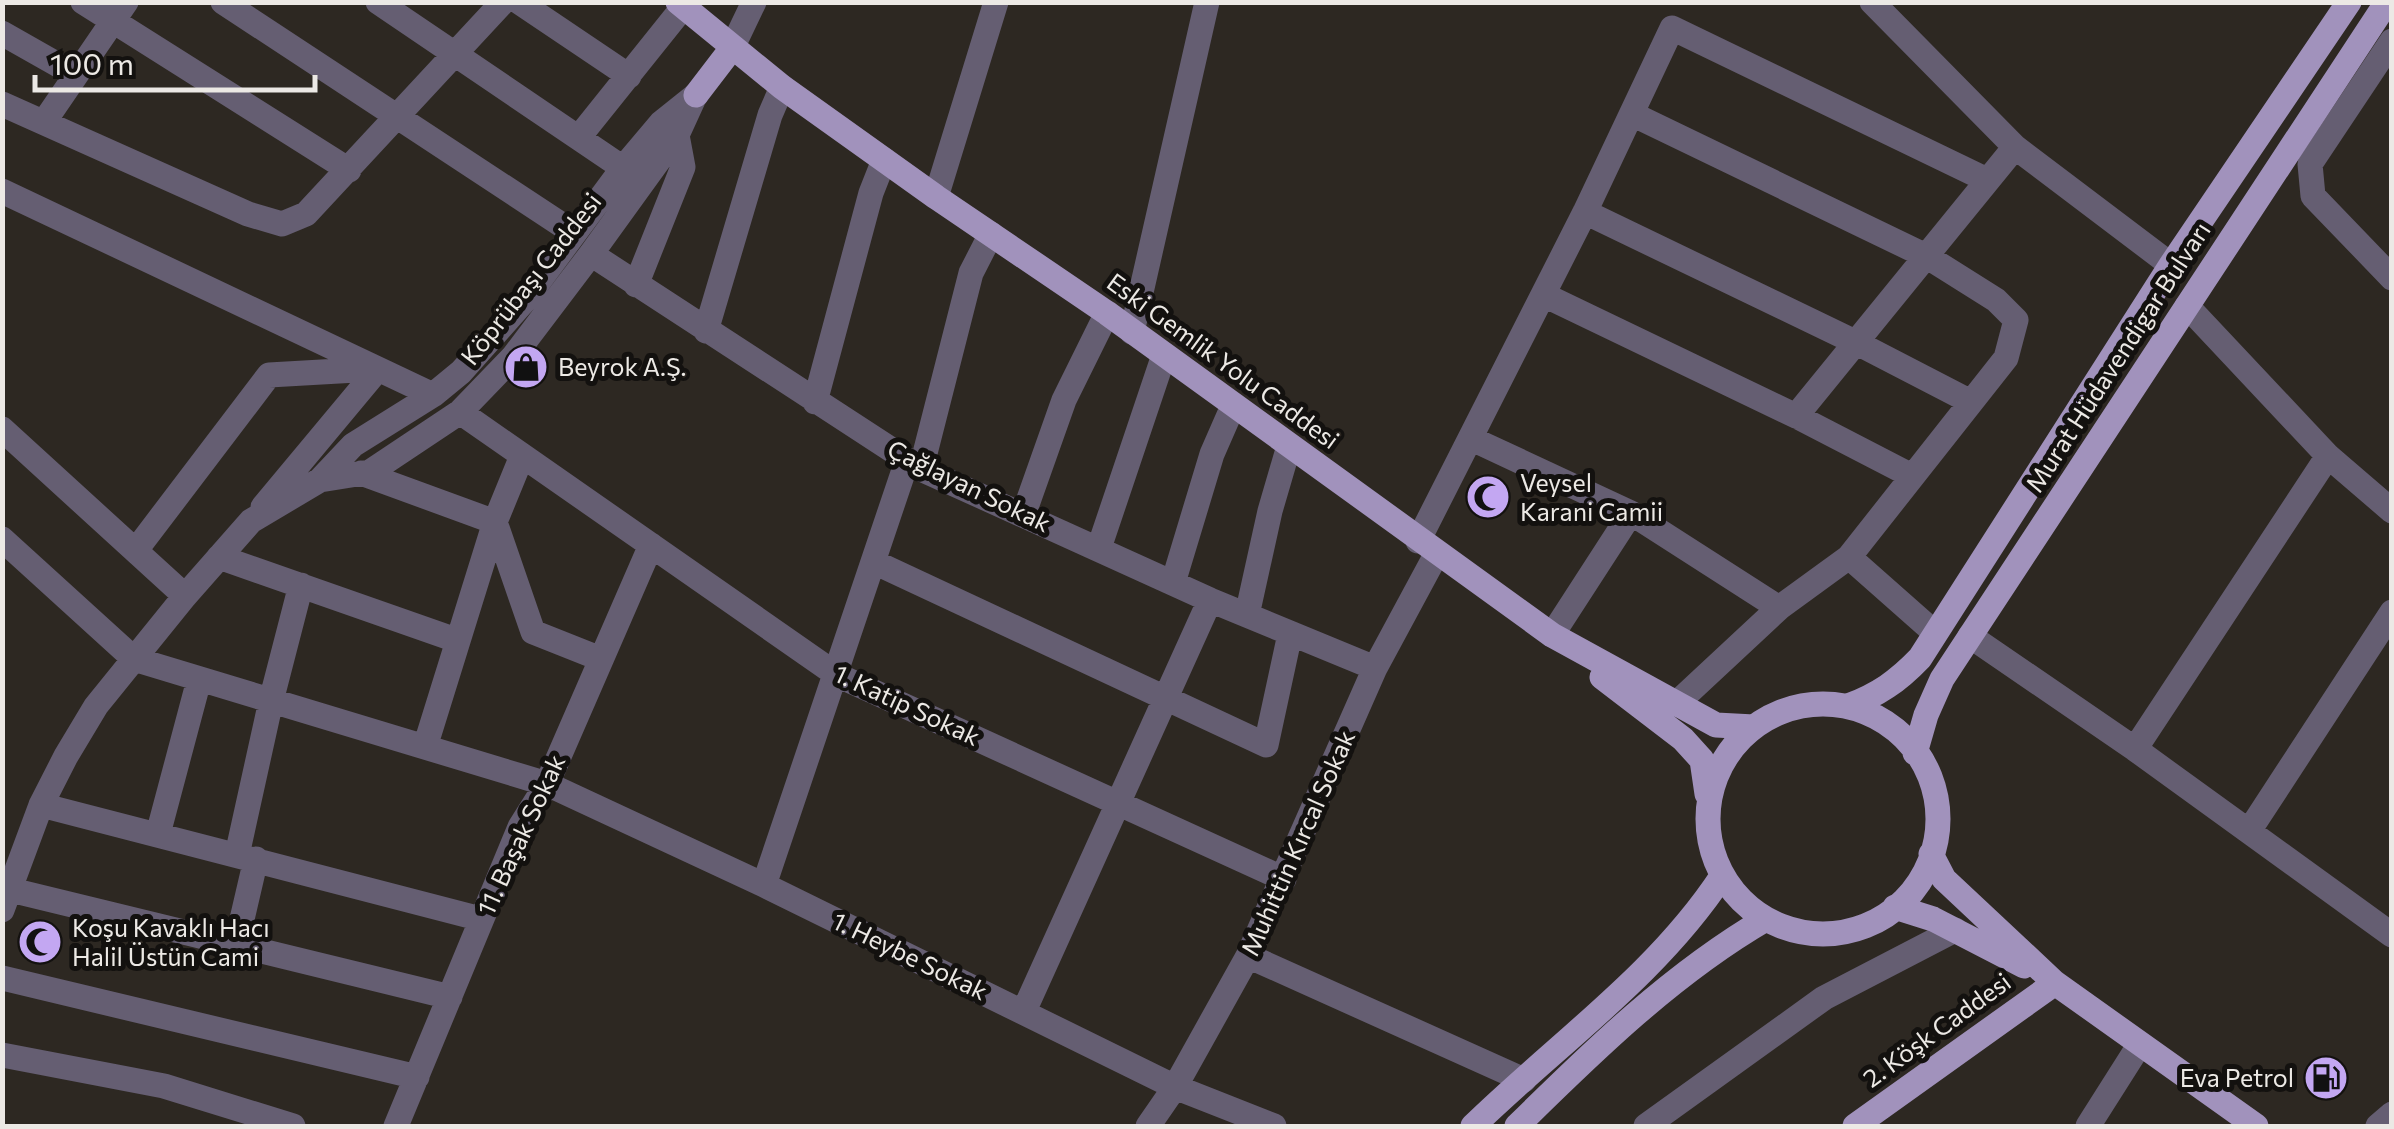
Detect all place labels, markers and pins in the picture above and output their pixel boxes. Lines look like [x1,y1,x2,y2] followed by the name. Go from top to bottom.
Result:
[503,344,549,390] shop icon: Beyrok A.Ş.
[558,351,686,381] place label: Beyrok A.Ş.
[1520,467,1663,526] place label: Veysel Karani Camii
[1465,474,1511,520] mosque icon: Veysel Karani Camii
[72,912,270,971] place label: Koşu Kavaklı Hacı Halil Üstün Cami
[17,919,63,965] mosque icon: Koşu Kavaklı Hacı Halil Üstün Cami
[2303,1055,2349,1101] fuel station icon: Eva Petrol
[2180,1062,2294,1092] place label: Eva Petrol

